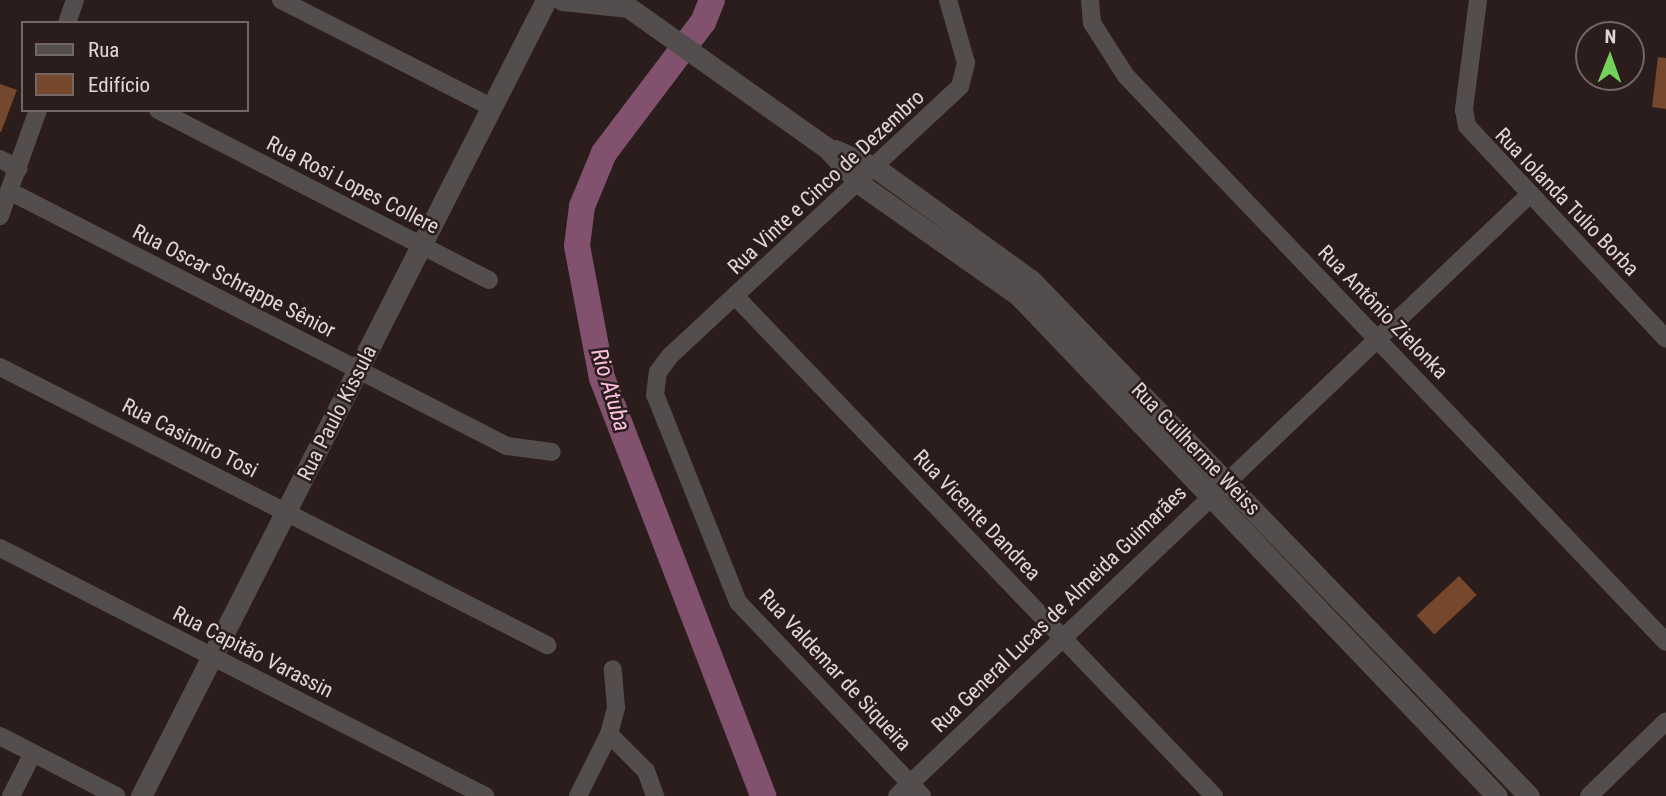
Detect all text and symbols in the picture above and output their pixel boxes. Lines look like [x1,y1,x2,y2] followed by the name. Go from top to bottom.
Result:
[21,21,248,112] legend
[1575,21,1645,91] north arrow
[1604,25,1616,48] text: N
[88,38,119,62] text: Rua
[88,73,150,97] text: Edifício
[723,84,929,280] street label: Rua Vinte e Cinco de Dezembro
[1490,123,1644,281] street label: Rua Iolanda Tulio Borba
[263,131,443,239] street label: Rua Rosi Lopes Collere
[128,219,340,343] street label: Rua Oscar Schrappe Sênior
[1313,240,1453,384] street label: Rua Antônio Zielonka
[292,341,382,485] street label: Rua Paulo Kissula
[584,345,636,435] water label: Rio Atuba
[1126,377,1266,521] street label: Rua Guilherme Weiss
[118,393,262,483] street label: Rua Casimiro Tosi
[908,444,1046,586] street label: Rua Vicente Dandrea
[926,480,1192,738] street label: Rua General Lucas de Almeida Guimarães
[754,584,916,756] street label: Rua Valdemar de Siqueira
[169,601,337,703] street label: Rua Capitão Varassin

